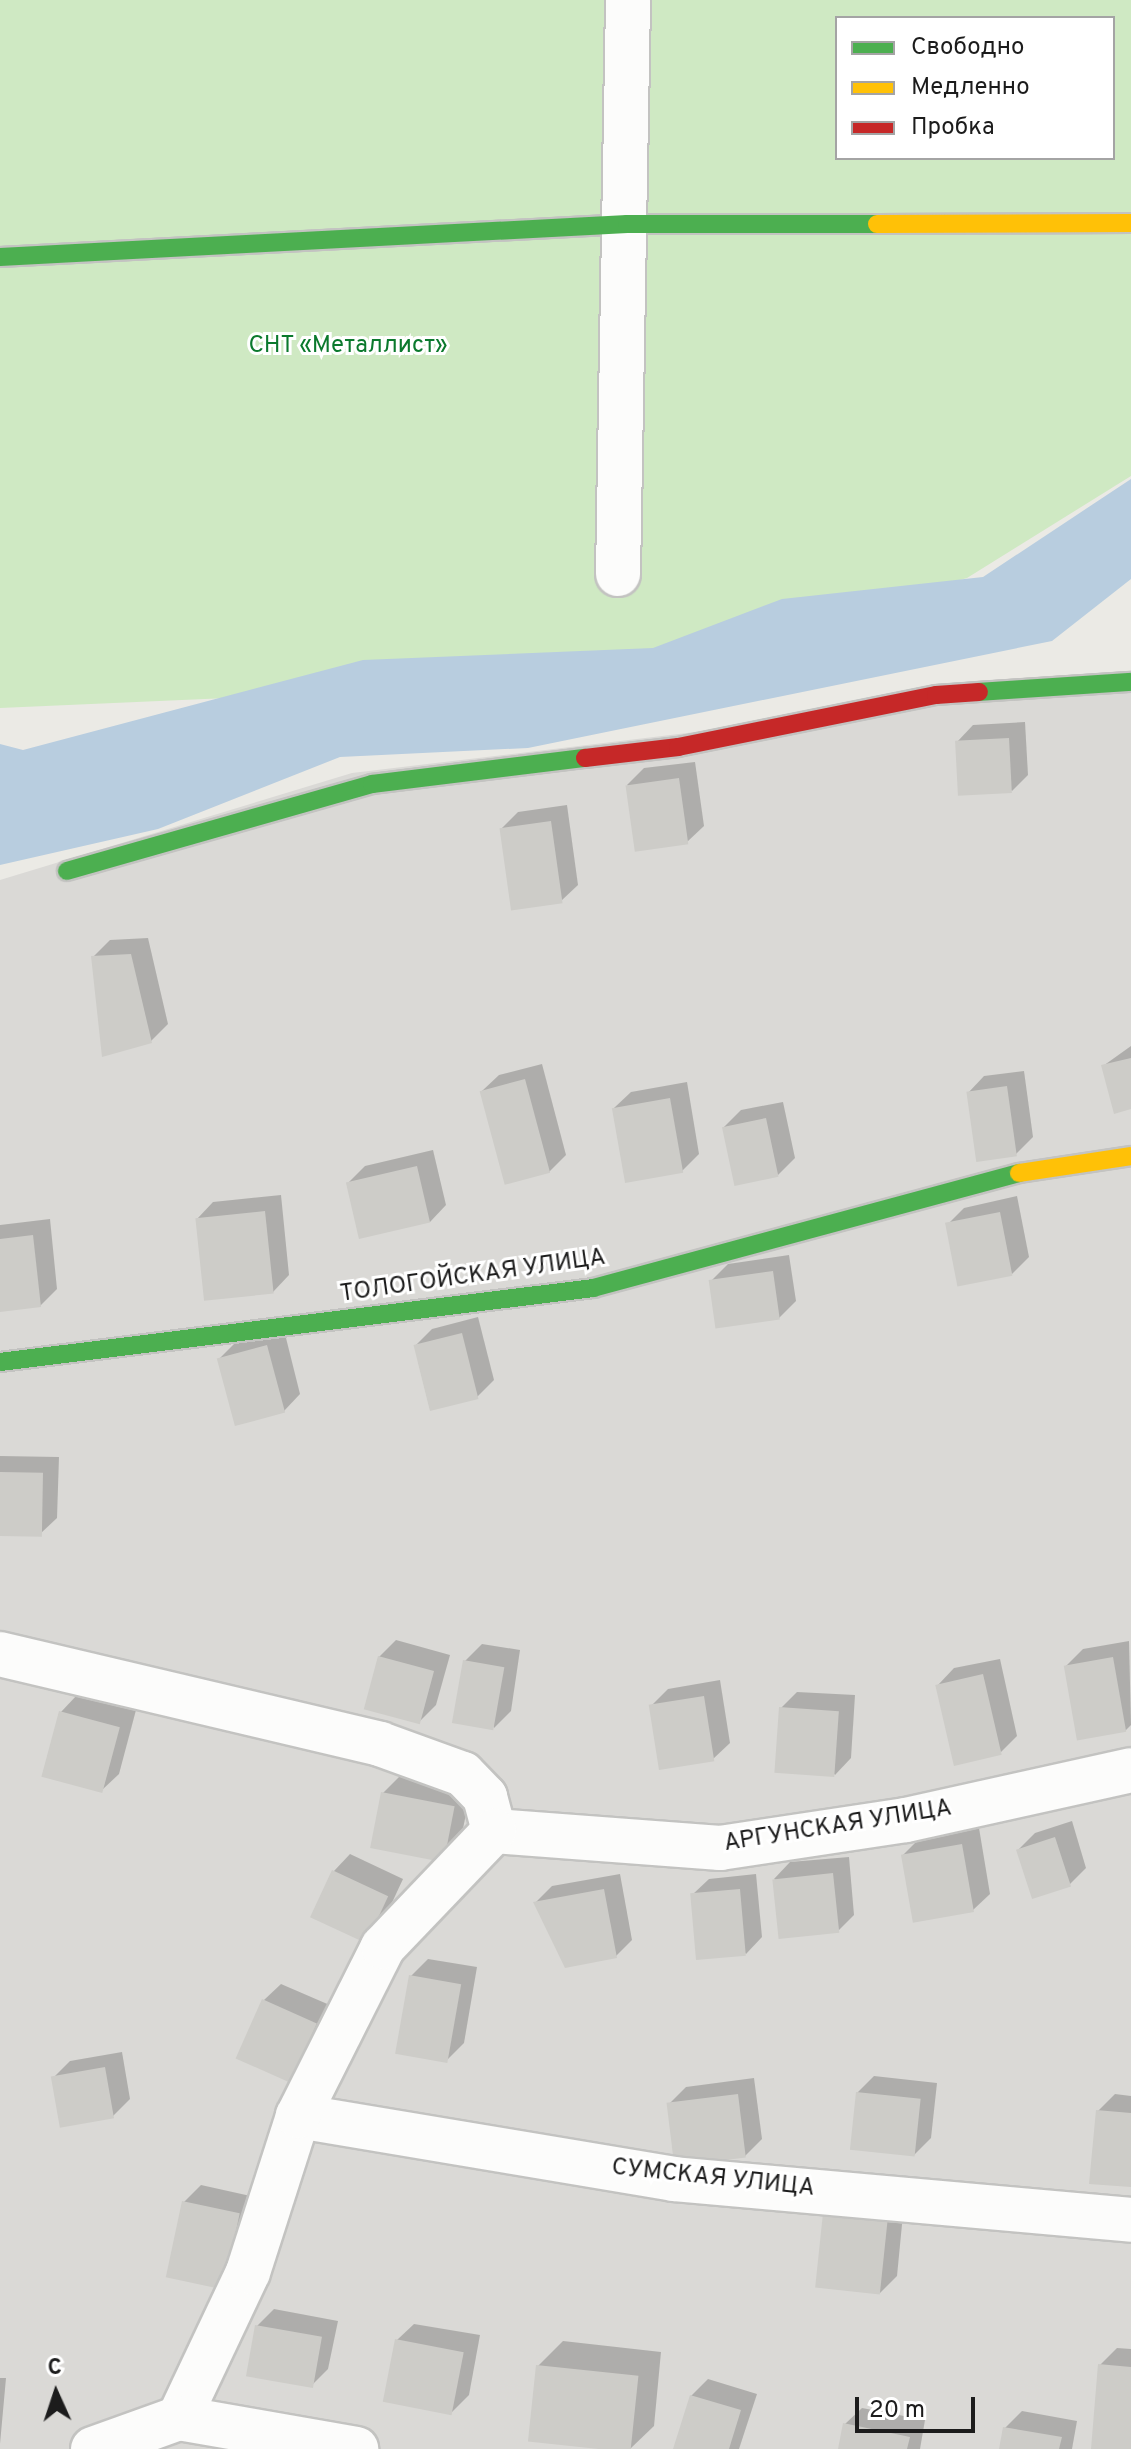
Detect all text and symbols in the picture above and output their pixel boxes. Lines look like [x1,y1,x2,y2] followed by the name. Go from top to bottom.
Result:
[835,16,1115,160] legend
[911,33,1024,63] text: Свободно
[911,73,1030,103] text: Медленно
[911,113,995,143] text: Пробка
[248,333,448,361] park label: СНТ «Металлист»
[338,1244,608,1310] street label: ТОЛОГОЙСКАЯ УЛИЦА
[722,1795,954,1859] street label: АРГУНСКАЯ УЛИЦА
[610,2154,816,2204] street label: СУМСКАЯ УЛИЦА
[16,2353,96,2433] north arrow
[47,2355,62,2382] text: С
[859,2381,979,2431] scale bar
[869,2396,925,2426] text: 20 m

